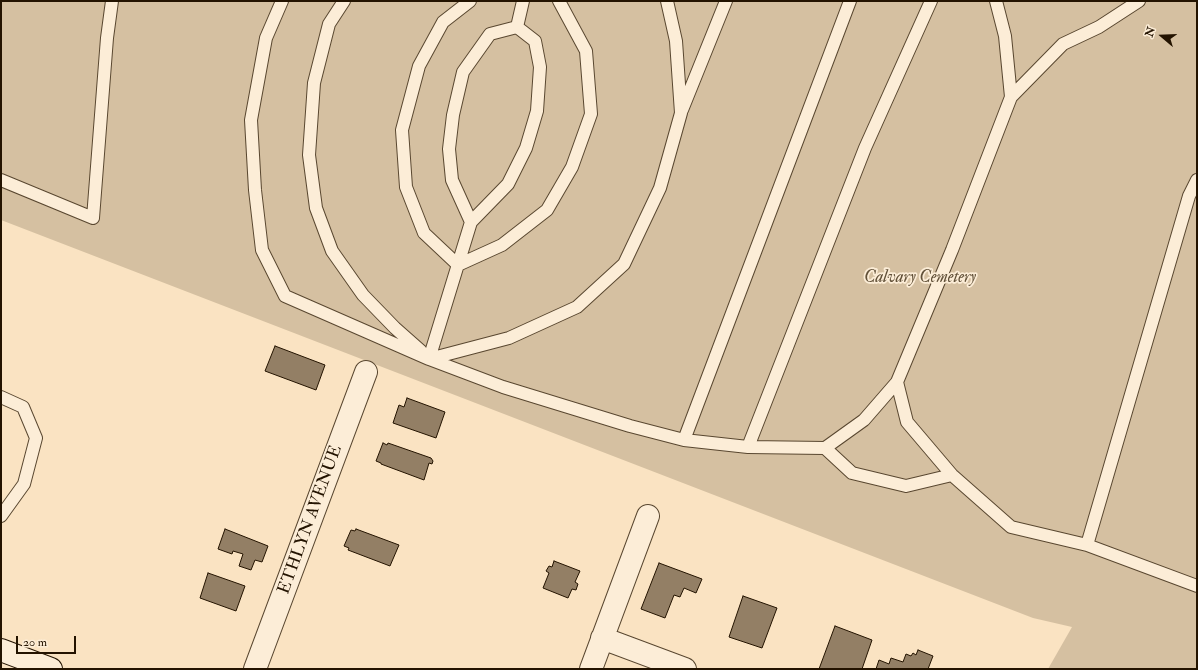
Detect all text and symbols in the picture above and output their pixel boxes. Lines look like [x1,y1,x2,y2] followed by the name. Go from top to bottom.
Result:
[1142,16,1182,56] north arrow
[1142,25,1158,39] text: N
[864,268,976,288] park label: Calvary Cemetery
[275,443,347,597] street label: ETHLYN AVENUE
[18,628,78,654] scale bar
[23,635,47,650] text: 20 m

